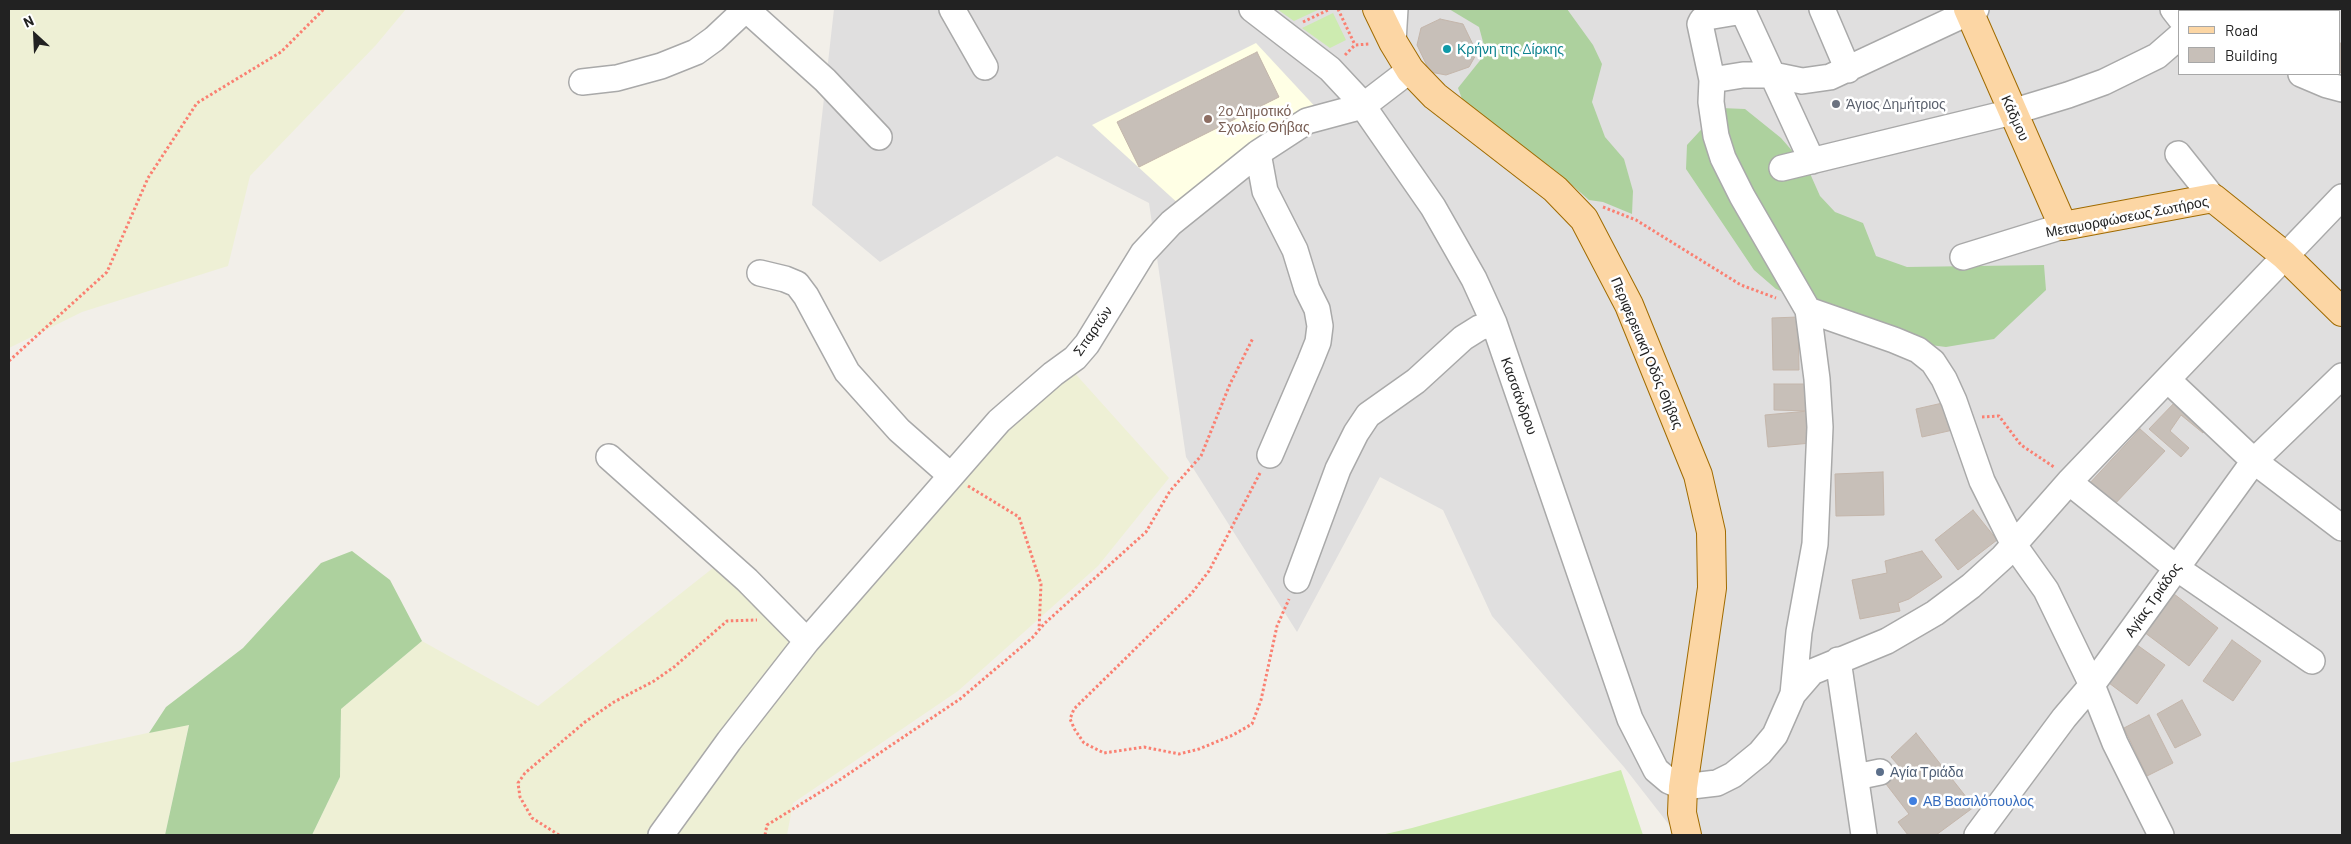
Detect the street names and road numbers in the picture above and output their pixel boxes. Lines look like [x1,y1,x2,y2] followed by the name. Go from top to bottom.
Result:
[1998,93,2032,143] street label: Κάδμου
[2044,193,2210,241] street label: Μεταμορφώσεως Σωτήρος
[1607,275,1687,431] street label: Περιφερειακή Οδός Θήβας
[1070,303,1116,359] street label: Σπαρτών
[1497,355,1541,437] street label: Κασσάνδρου
[2121,560,2185,640] street label: Αγίας Τριάδος

